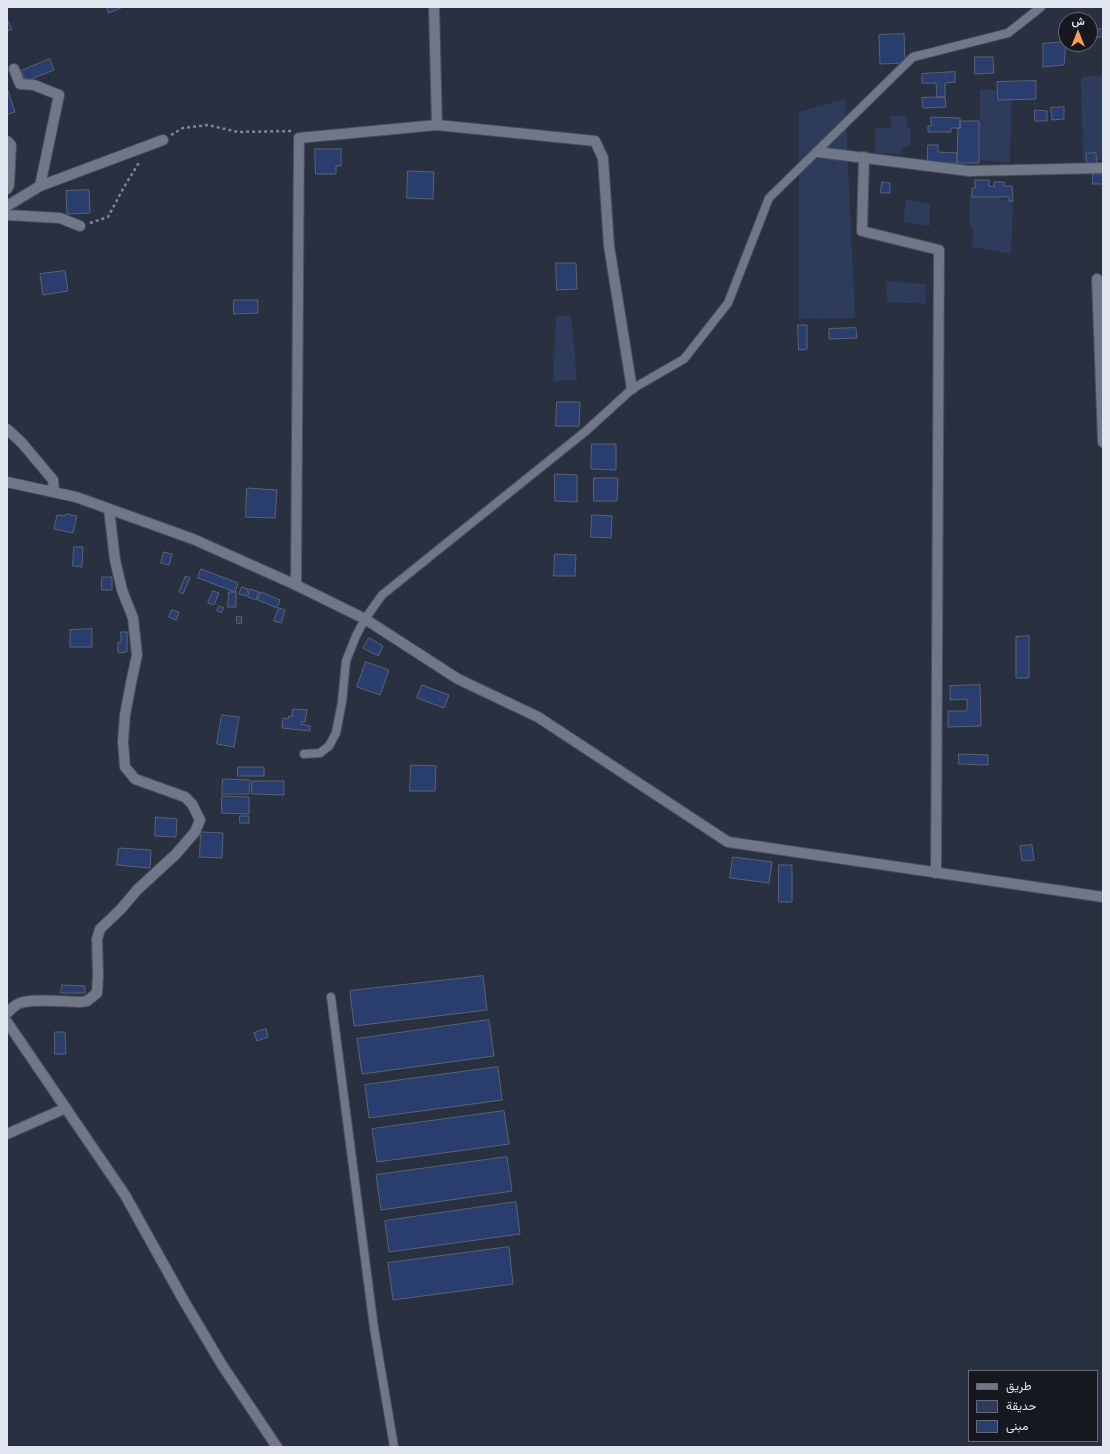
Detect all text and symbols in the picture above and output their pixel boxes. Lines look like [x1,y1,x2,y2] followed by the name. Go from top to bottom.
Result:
[1058,12,1098,52] north arrow
[1071,13,1085,28] text: ش
[968,1370,1098,1442] legend
[1006,1377,1031,1394] text: طريق
[1006,1397,1036,1414] text: حديقة
[1006,1417,1028,1434] text: مبنى

